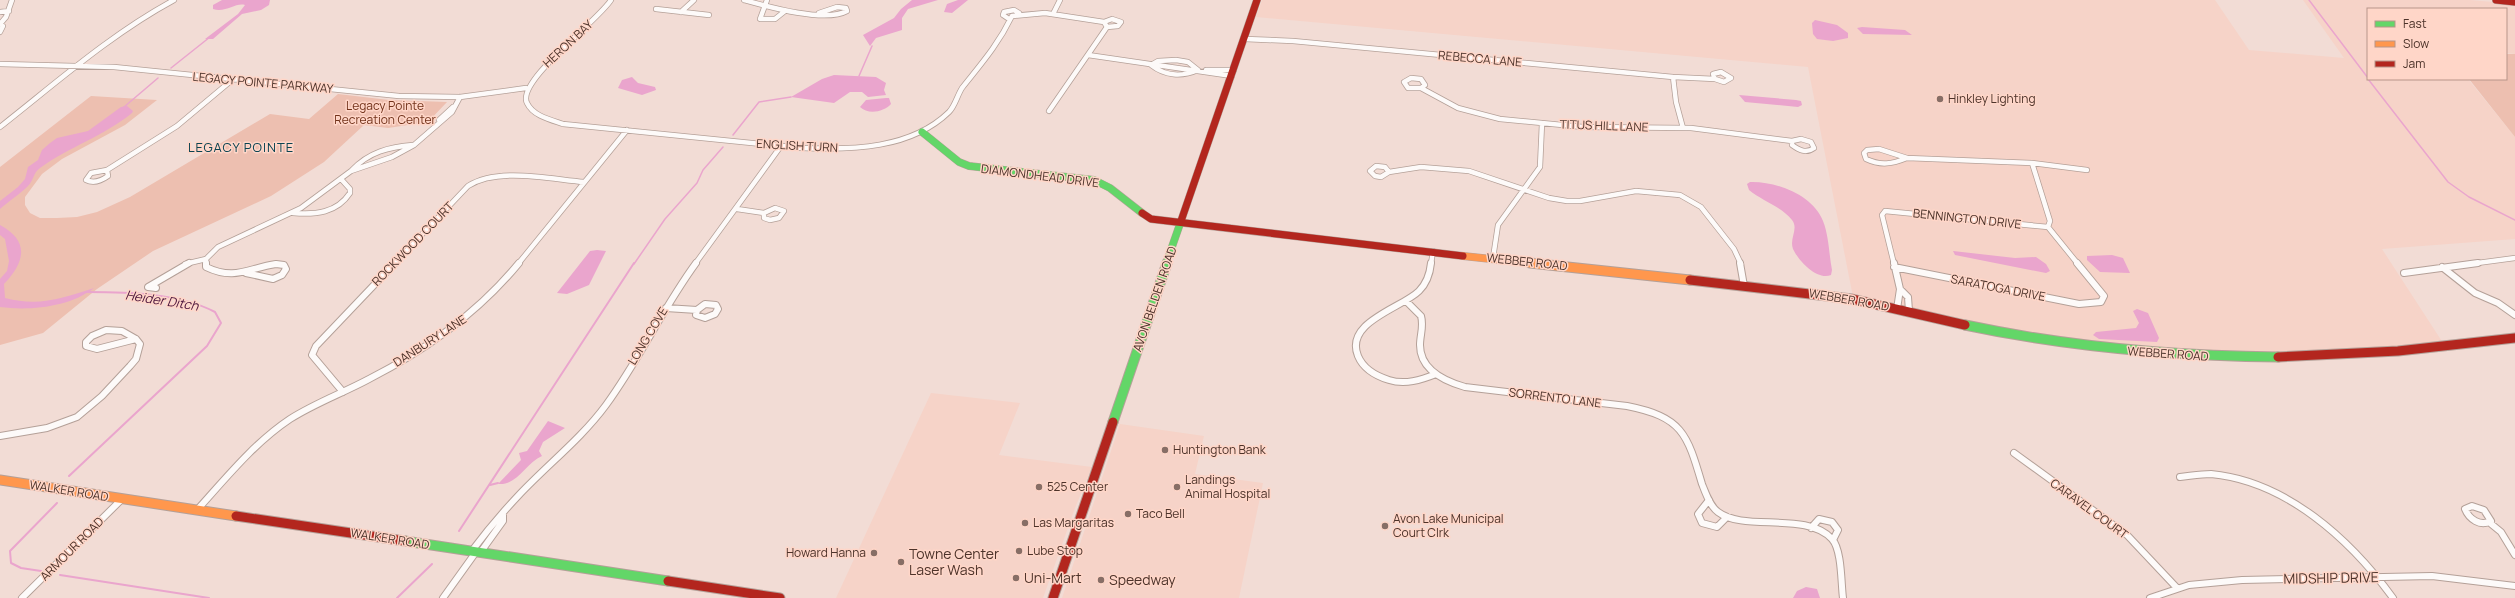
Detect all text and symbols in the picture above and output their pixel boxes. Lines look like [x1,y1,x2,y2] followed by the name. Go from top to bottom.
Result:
[2367,8,2507,80] legend
[2403,15,2427,32] text: Fast
[539,16,597,71] street label: HERON BAY
[2403,35,2429,52] text: Slow
[1437,46,1523,71] street label: REBECCA LANE
[2403,55,2425,72] text: Jam
[192,68,334,97] street label: LEGACY POINTE PARKWAY
[1948,90,2036,107] place label: Hinkley Lighting
[1935,94,1945,104] marker: Hinkley Lighting
[334,97,437,128] park label: Legacy Pointe Recreation Center
[1559,115,1649,136] street label: TITUS HILL LANE
[756,135,838,156] street label: ENGLISH TURN
[188,138,294,156] district label: LEGACY POINTE
[980,160,1100,191] street label: DIAMONDHEAD DRIVE
[368,197,458,290] street label: ROCKWOOD COURT
[1912,204,2022,233] street label: BENNINGTON DRIVE
[1128,244,1181,354] street label: AVON BELDEN ROAD
[1486,249,1568,274] street label: WEBBER ROAD
[1949,270,2047,305] street label: SARATOGA DRIVE
[1808,284,1891,315] street label: WEBBER ROAD
[124,285,201,315] water label: Heider Ditch
[624,304,672,368] street label: LONG COVE
[390,310,470,371] street label: DANBURY LANE
[2127,342,2209,365] street label: WEBBER ROAD
[1508,383,1603,412] street label: SORRENTO LANE
[1173,441,1267,458] place label: Huntington Bank
[1160,445,1170,455] marker: Huntington Bank
[1185,471,1270,502] place label: Landings Animal Hospital
[2047,474,2132,543] street label: CARAVEL COURT
[28,476,110,505] street label: WALKER ROAD
[1047,478,1109,495] place label: 525 Center
[1034,482,1044,492] marker: 525 Center
[1172,482,1182,492] marker: Landings Animal Hospital
[1136,505,1185,522] place label: Taco Bell
[1123,509,1133,519] marker: Taco Bell
[1393,510,1504,541] place label: Avon Lake Municipal Court Clrk
[36,513,107,584] street label: ARMOUR ROAD
[1033,514,1114,531] place label: Las Margaritas
[1020,518,1030,528] marker: Las Margaritas
[1380,521,1390,531] marker: Avon Lake Municipal Court Clrk
[349,524,431,553] street label: WALKER ROAD
[1027,542,1083,559] place label: Lube Stop
[786,544,866,561] place label: Howard Hanna
[909,544,999,579] place label: Towne Center Laser Wash
[1014,546,1024,556] marker: Lube Stop
[869,548,879,558] marker: Howard Hanna
[896,557,906,567] marker: Towne Center Laser Wash
[2283,567,2379,588] street label: MIDSHIP DRIVE
[1024,568,1082,587] place label: Uni-Mart
[1109,570,1176,589] place label: Speedway
[1011,573,1021,583] marker: Uni-Mart
[1096,575,1106,585] marker: Speedway

